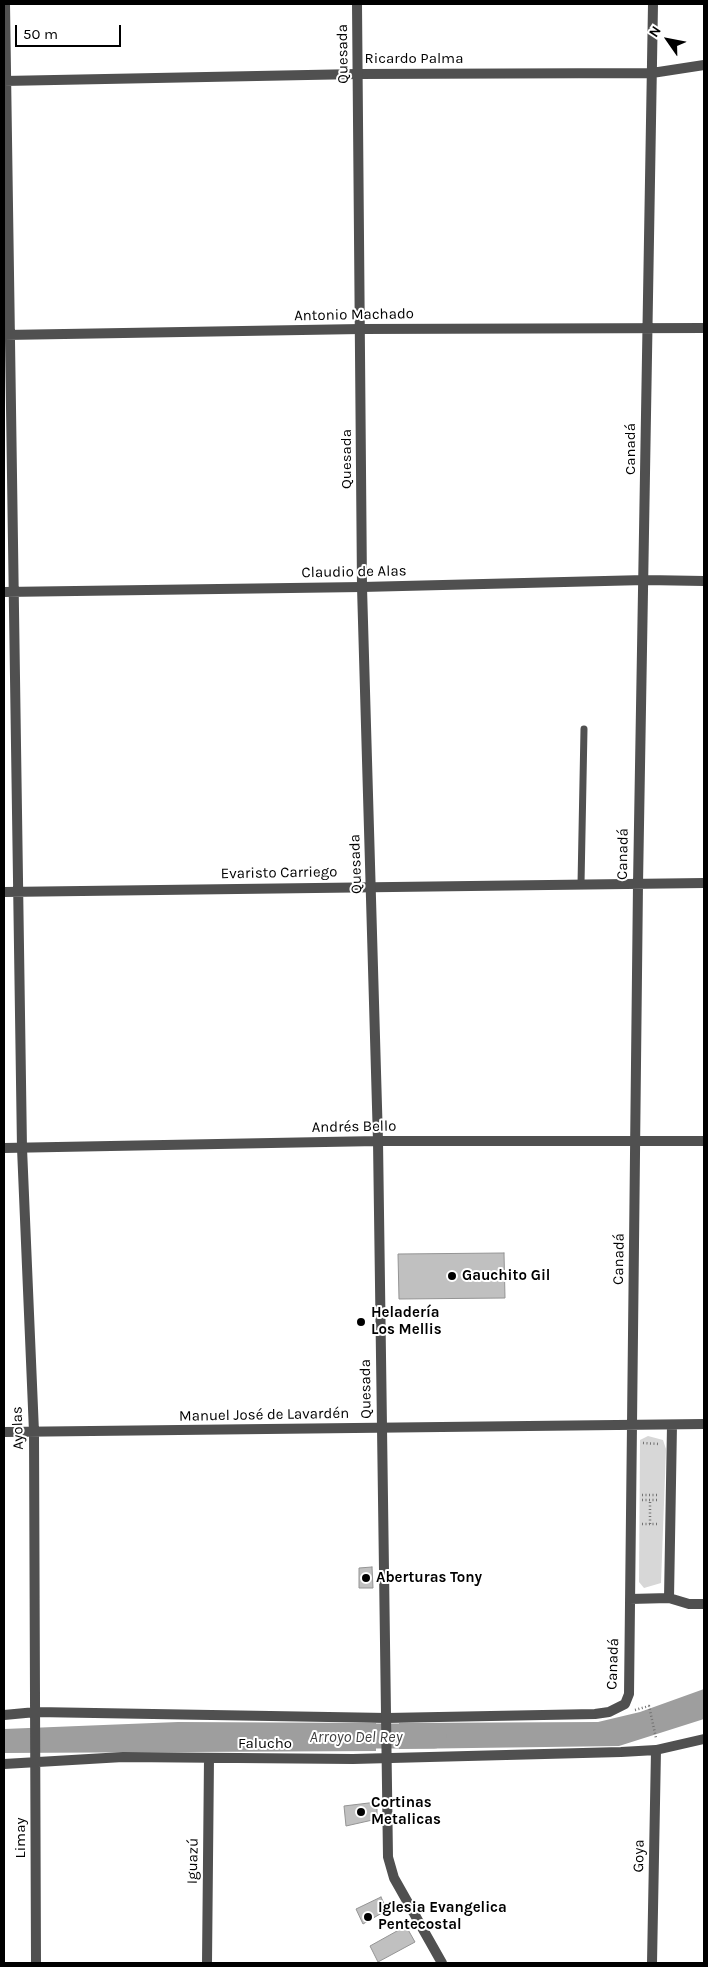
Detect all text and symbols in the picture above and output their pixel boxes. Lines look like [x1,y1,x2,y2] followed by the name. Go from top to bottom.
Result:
[18,15,124,47] scale bar
[643,15,693,65] north arrow
[645,23,665,40] text: N
[333,24,353,84] street label: Quesada
[23,25,58,43] text: 50 m
[365,50,463,68] street label: Ricardo Palma
[294,305,414,325] street label: Antonio Machado
[622,423,640,475] street label: Canadá
[338,429,356,489] street label: Quesada
[301,562,407,582] street label: Claudio de Alas
[614,828,632,880] street label: Canadá
[346,834,366,894] street label: Quesada
[221,863,337,883] street label: Evaristo Carriego
[311,1117,397,1137] street label: Andrés Bello
[610,1233,628,1285] street label: Canadá
[462,1267,550,1285] place label: Gauchito Gil
[446,1270,458,1282] marker: Gauchito Gil
[371,1304,442,1339] place label: Heladería Los Mellis
[355,1316,367,1328] marker: Heladería Los Mellis
[356,1359,376,1419] street label: Quesada
[179,1405,349,1425] street label: Manuel José de Lavardén
[8,1406,28,1450] street label: Ayolas
[376,1569,482,1587] place label: Aberturas Tony
[360,1572,372,1584] marker: Aberturas Tony
[603,1638,623,1690] street label: Canadá
[310,1727,402,1747] water label: Arroyo Del Rey
[238,1735,292,1753] street label: Falucho
[371,1794,441,1829] place label: Cortinas Metalicas
[355,1806,367,1818] marker: Cortinas Metalicas
[12,1818,30,1858] street label: Limay
[184,1838,202,1884] street label: Iguazú
[630,1839,648,1873] street label: Goya
[378,1899,507,1934] place label: Iglesia Evangelica Pentecostal
[362,1911,374,1923] marker: Iglesia Evangelica Pentecostal

